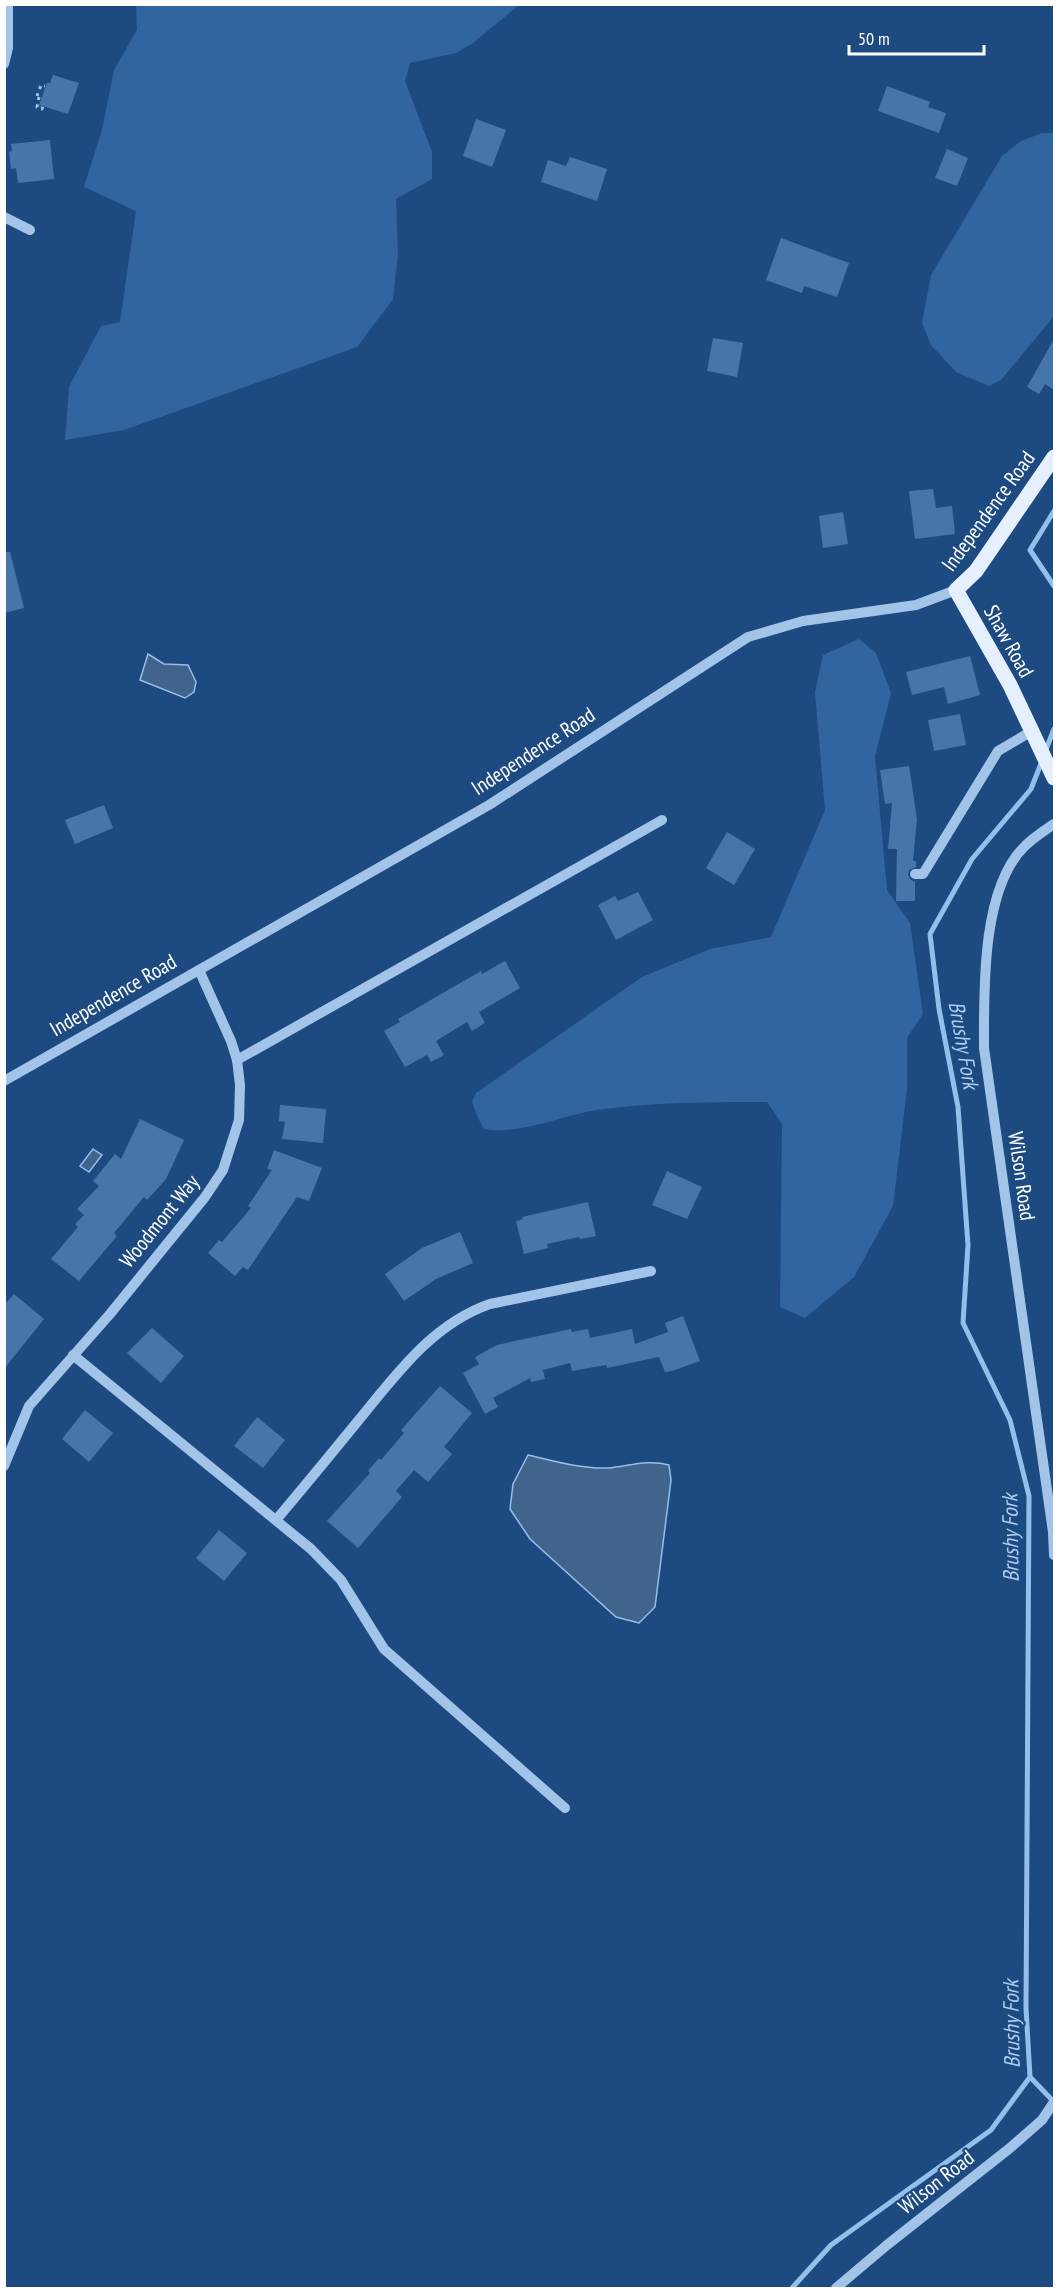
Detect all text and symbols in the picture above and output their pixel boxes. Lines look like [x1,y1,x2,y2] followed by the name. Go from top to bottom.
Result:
[849,18,984,56] scale bar
[858,27,890,50] text: 50 m
[935,446,1041,576] street label: Independence Road
[978,600,1040,682] street label: Shaw Road
[466,701,600,801] street label: Independence Road
[45,948,181,1042] street label: Independence Road
[943,999,986,1093] water label: Brushy Fork
[1002,1130,1042,1222] street label: Wilson Road
[113,1169,205,1273] street label: Woodmont Way
[995,1491,1025,1582] water label: Brushy Fork
[996,1977,1026,2068] water label: Brushy Fork
[893,2144,979,2220] street label: Wilson Road

